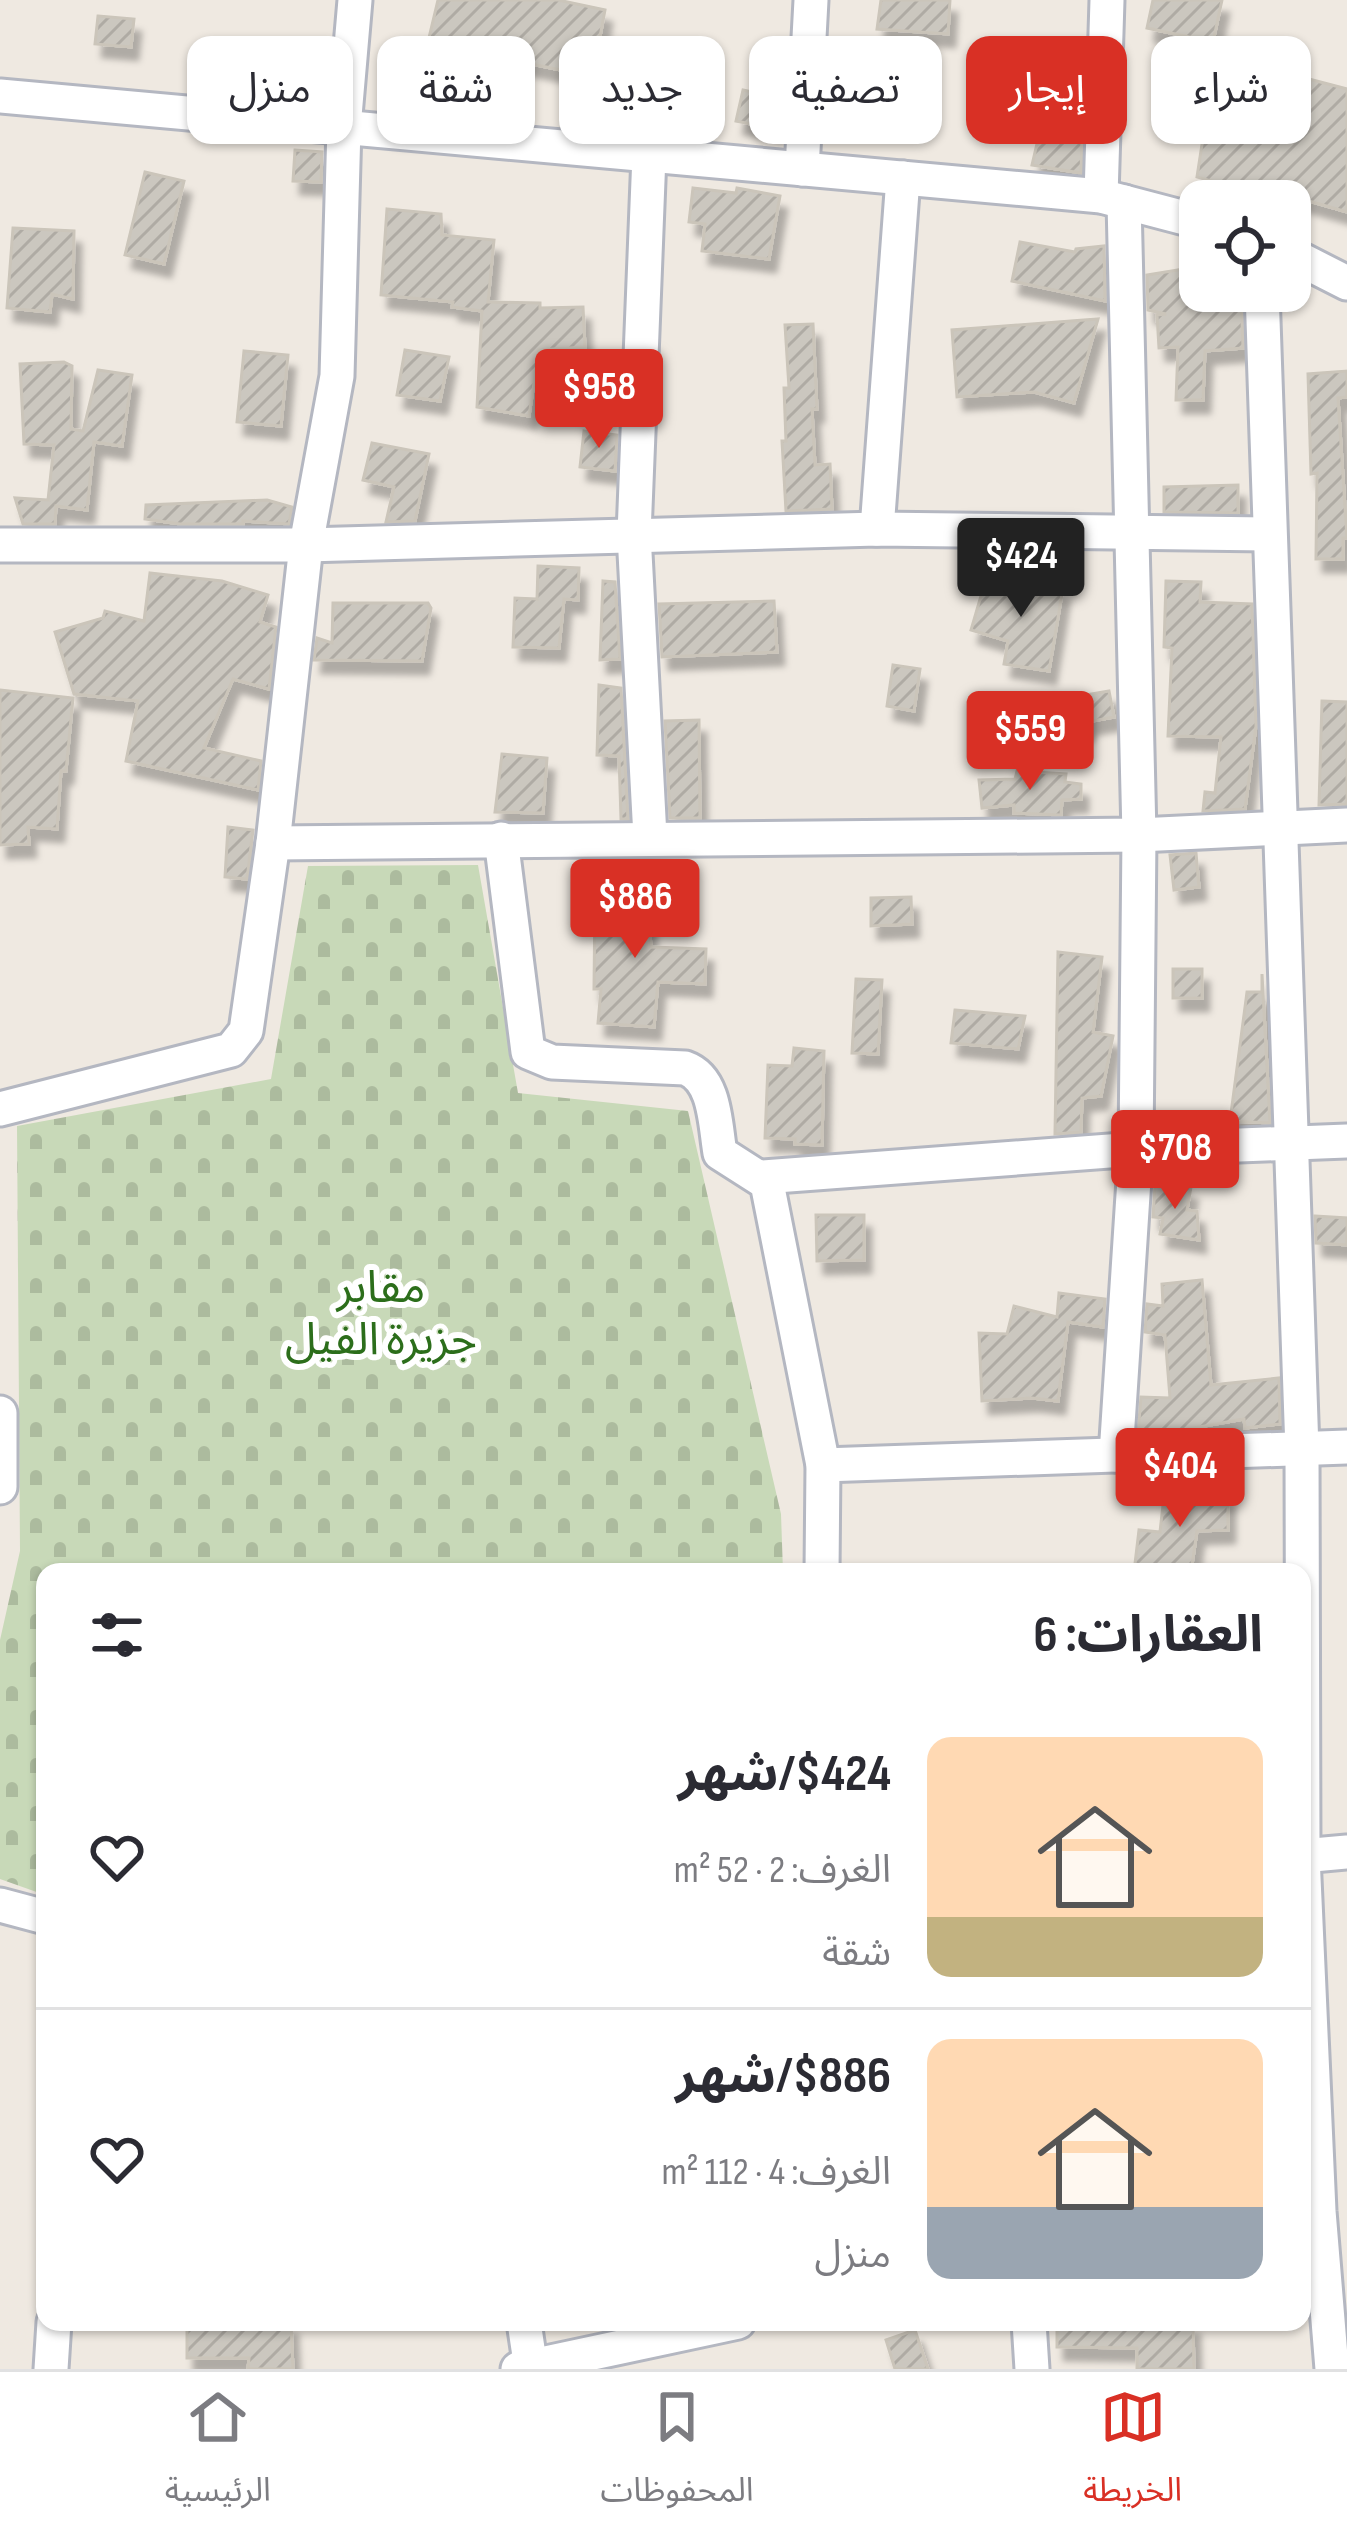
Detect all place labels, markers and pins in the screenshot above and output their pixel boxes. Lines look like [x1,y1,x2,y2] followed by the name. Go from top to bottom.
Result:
[528,349,670,451] pin: $958
[950,518,1092,620] pin: $424
[959,691,1101,793] pin: $559
[564,859,706,961] pin: $886
[1104,1110,1246,1212] pin: $708
[1109,1428,1251,1530] pin: $404

